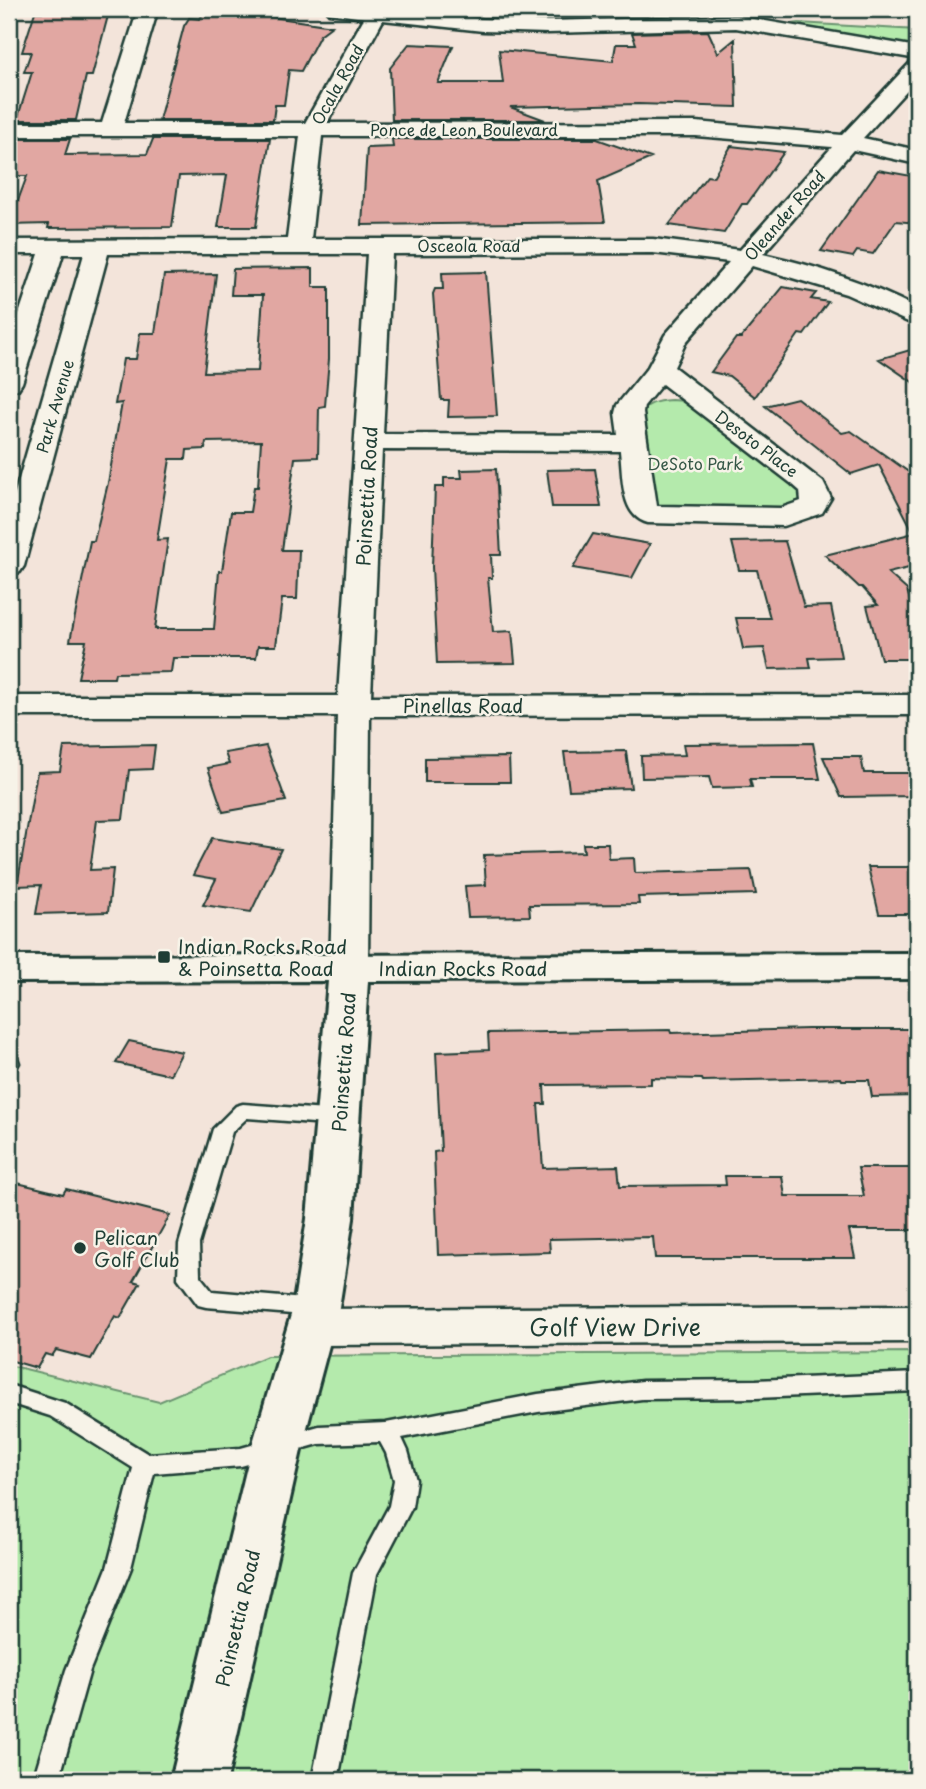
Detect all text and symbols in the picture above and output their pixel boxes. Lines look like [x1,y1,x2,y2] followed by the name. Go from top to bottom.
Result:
[305,39,369,129] street label: Ocala Road
[370,117,558,141] street label: Ponce de Leon Boulevard
[738,164,830,266] street label: Oleander Road
[417,233,521,257] street label: Osceola Road
[29,356,79,456] street label: Park Avenue
[710,404,804,482] street label: Desoto Place
[348,425,384,567] street label: Poinsettia Road
[647,451,743,475] park label: DeSoto Park
[403,691,523,719] street label: Pinellas Road
[178,932,347,982] place label: Indian Rocks Road & Poinsetta Road
[156,949,172,965] marker: Indian Rocks Road & Poinsetta Road
[378,954,548,982] street label: Indian Rocks Road
[324,991,362,1133] street label: Poinsettia Road
[94,1223,180,1273] place label: Pelican Golf Club
[72,1240,88,1256] marker: Pelican Golf Club
[529,1309,701,1344] street label: Golf View Drive
[208,1547,266,1689] street label: Poinsettia Road

